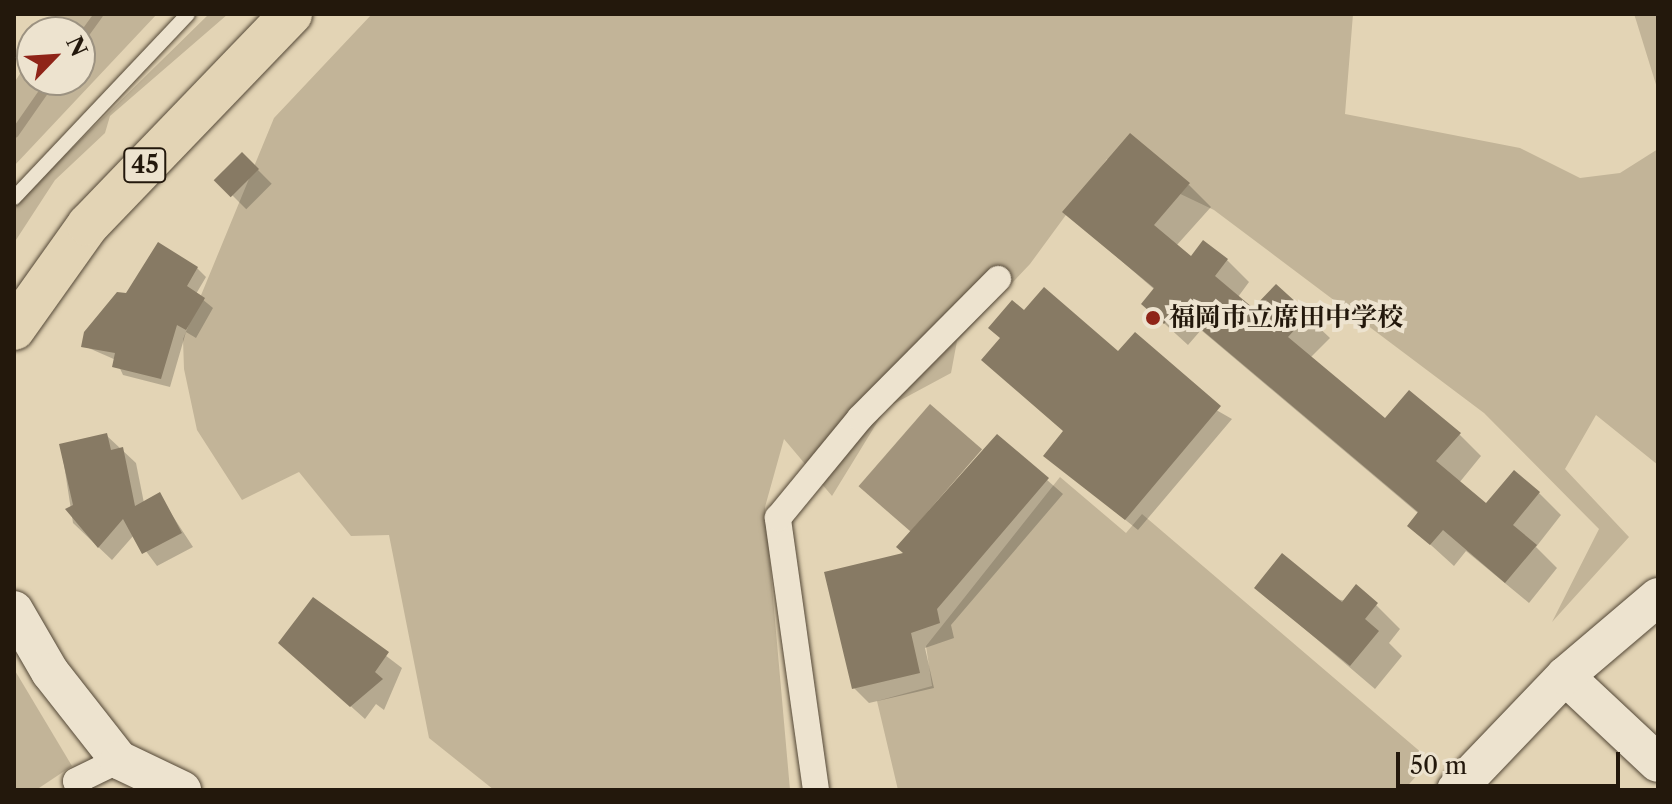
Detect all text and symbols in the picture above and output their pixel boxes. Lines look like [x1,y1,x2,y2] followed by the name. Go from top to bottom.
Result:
[16,16,96,96] north arrow
[60,32,93,61] text: N
[123,145,167,185] road number: 45
[1169,302,1403,334] place label: 福岡市立席田中学校
[1144,309,1162,327] marker: 福岡市立席田中学校
[1400,736,1624,786] scale bar
[1410,751,1467,780] text: 50 m

